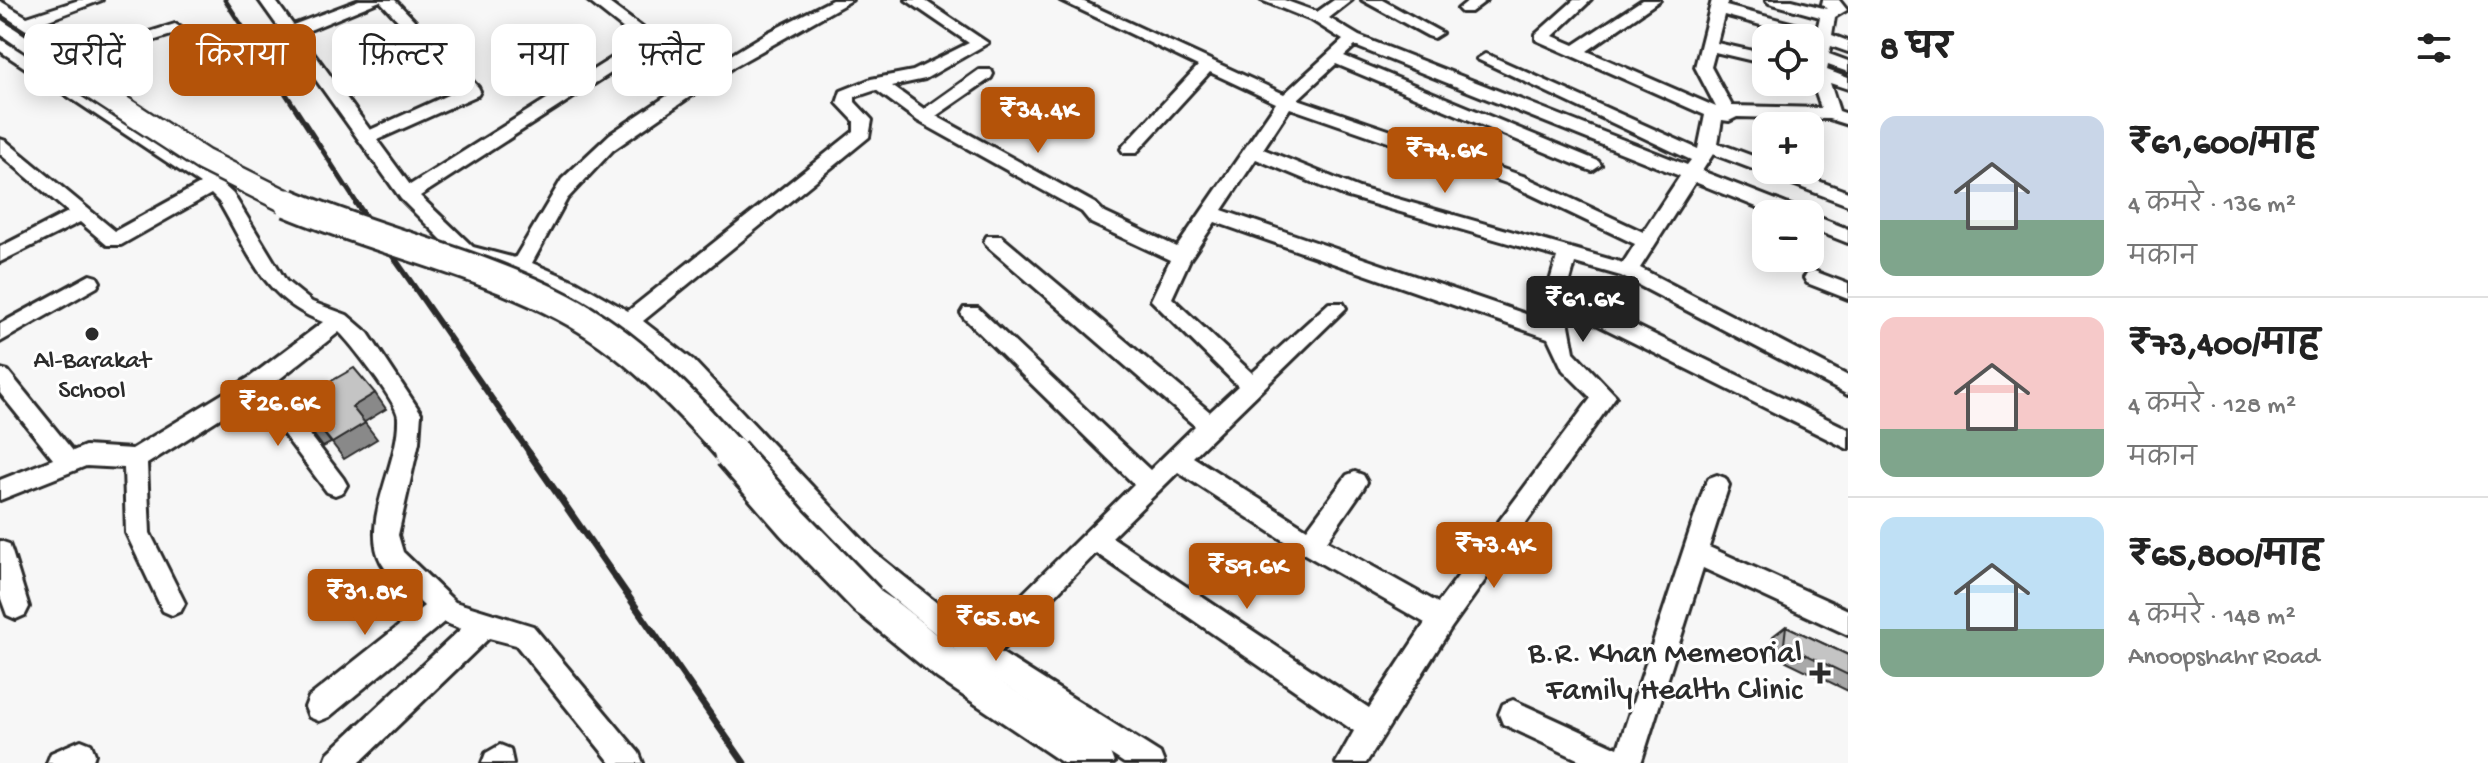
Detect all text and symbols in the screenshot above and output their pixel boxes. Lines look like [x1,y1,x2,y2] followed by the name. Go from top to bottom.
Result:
[24,24,153,96] chip: खरीदें
[169,24,316,96] chip: किराया
[332,24,475,96] chip: फ़िल्टर
[491,24,596,96] chip: नया
[612,24,732,96] chip: फ़्लैट
[1752,24,1824,272] map controls
[1752,24,1824,96] button: locate
[2412,26,2456,70] icon: filters
[1880,31,1952,71] text: 8 घर
[973,87,1103,155] pin: ₹34.4K
[999,97,1077,128] text: ₹34.4K
[1752,112,1824,184] button: +
[2128,126,2317,166] text: ₹61,600/माह
[1380,127,1510,195] pin: ₹74.6K
[1405,137,1485,168] text: ₹74.6K
[1944,148,2040,244] icon: home
[2128,191,2296,222] text: 4 कमरे · 136 m²
[1752,200,1824,272] button: −
[2128,244,2197,275] text: मकान
[1518,276,1648,344] pin: ₹61.6K
[1544,286,1622,317] text: ₹61.6K
[83,325,101,343] marker: Al-Barakat School
[2128,327,2320,367] text: ₹73,400/माह
[33,347,153,408] place label: Al-Barakat School
[1944,349,2040,445] icon: home
[213,380,343,448] pin: ₹26.6K
[238,390,318,421] text: ₹26.6K
[2128,392,2296,423] text: 4 कमरे · 128 m²
[2128,445,2197,476] text: मकान
[1429,522,1559,590] pin: ₹73.4K
[1454,532,1534,563] text: ₹73.4K
[2128,538,2322,578] text: ₹65,800/माह
[1182,543,1312,611] pin: ₹59.6K
[1944,549,2040,645] icon: home
[1207,553,1287,584] text: ₹59.6K
[300,569,430,637] pin: ₹31.8K
[326,579,404,610] text: ₹31.8K
[931,595,1061,663] pin: ₹65.8K
[2128,603,2296,634] text: 4 कमरे · 148 m²
[955,605,1037,636] text: ₹65.8K
[1527,636,1803,711] place label: B.R. Khan Memeorial Family Health Clinic
[2128,643,2320,674] text: Anoopshahr Road
[1809,662,1831,684] marker: B.R. Khan Memeorial Family Health Clinic

